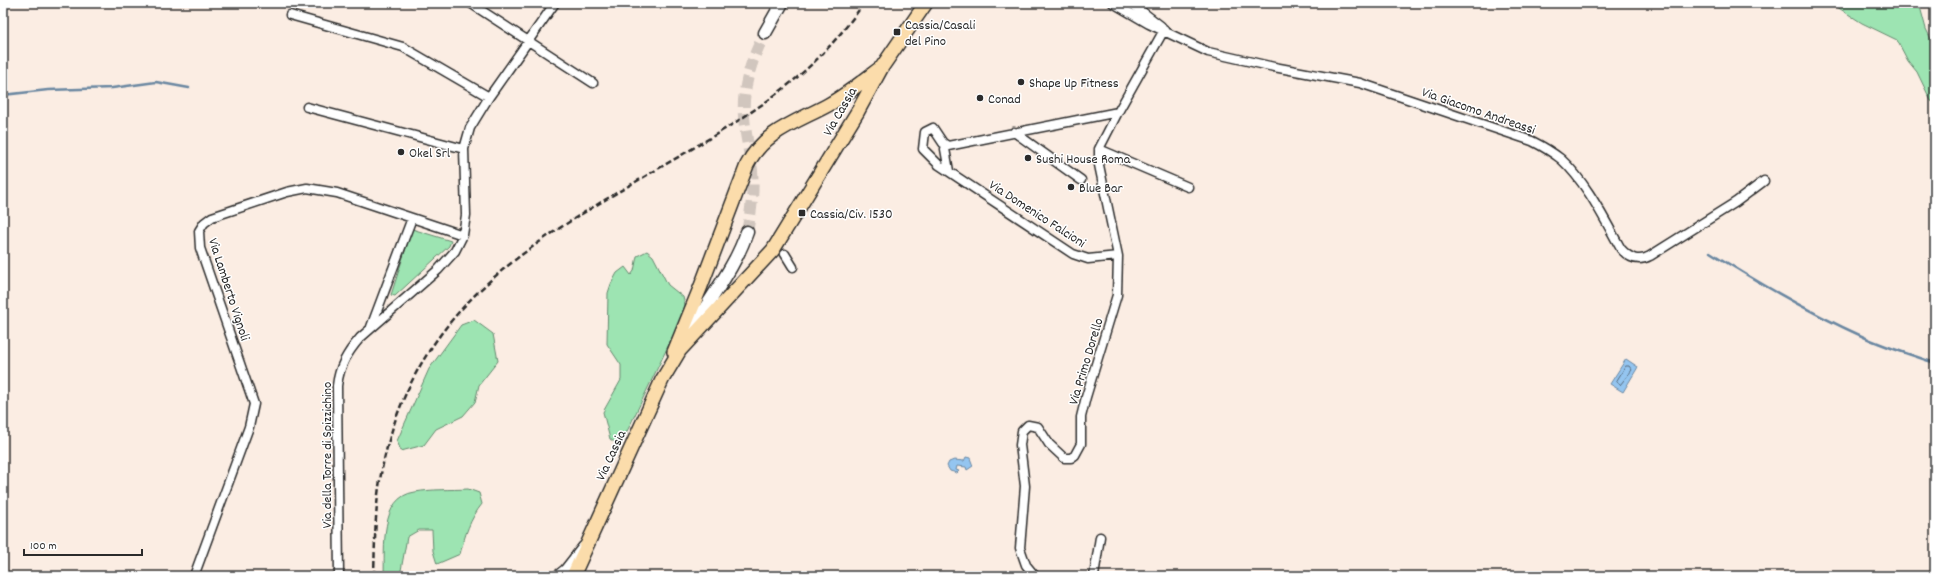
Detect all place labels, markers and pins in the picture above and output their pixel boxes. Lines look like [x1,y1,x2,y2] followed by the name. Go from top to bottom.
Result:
[905,16,976,52] place label: Cassia/Casali del Pino
[892,27,902,37] marker: Cassia/Casali del Pino
[1029,74,1119,94] place label: Shape Up Fitness
[1016,77,1026,87] marker: Shape Up Fitness
[988,90,1021,110] place label: Conad
[975,93,985,103] marker: Conad
[409,144,451,164] place label: Okel Srl
[396,147,406,157] marker: Okel Srl
[1036,150,1131,170] place label: Sushi House Roma
[1023,153,1033,163] marker: Sushi House Roma
[1079,179,1124,199] place label: Blue Bar
[1066,182,1076,192] marker: Blue Bar
[810,205,893,225] place label: Cassia/Civ. 1530
[797,208,807,218] marker: Cassia/Civ. 1530

